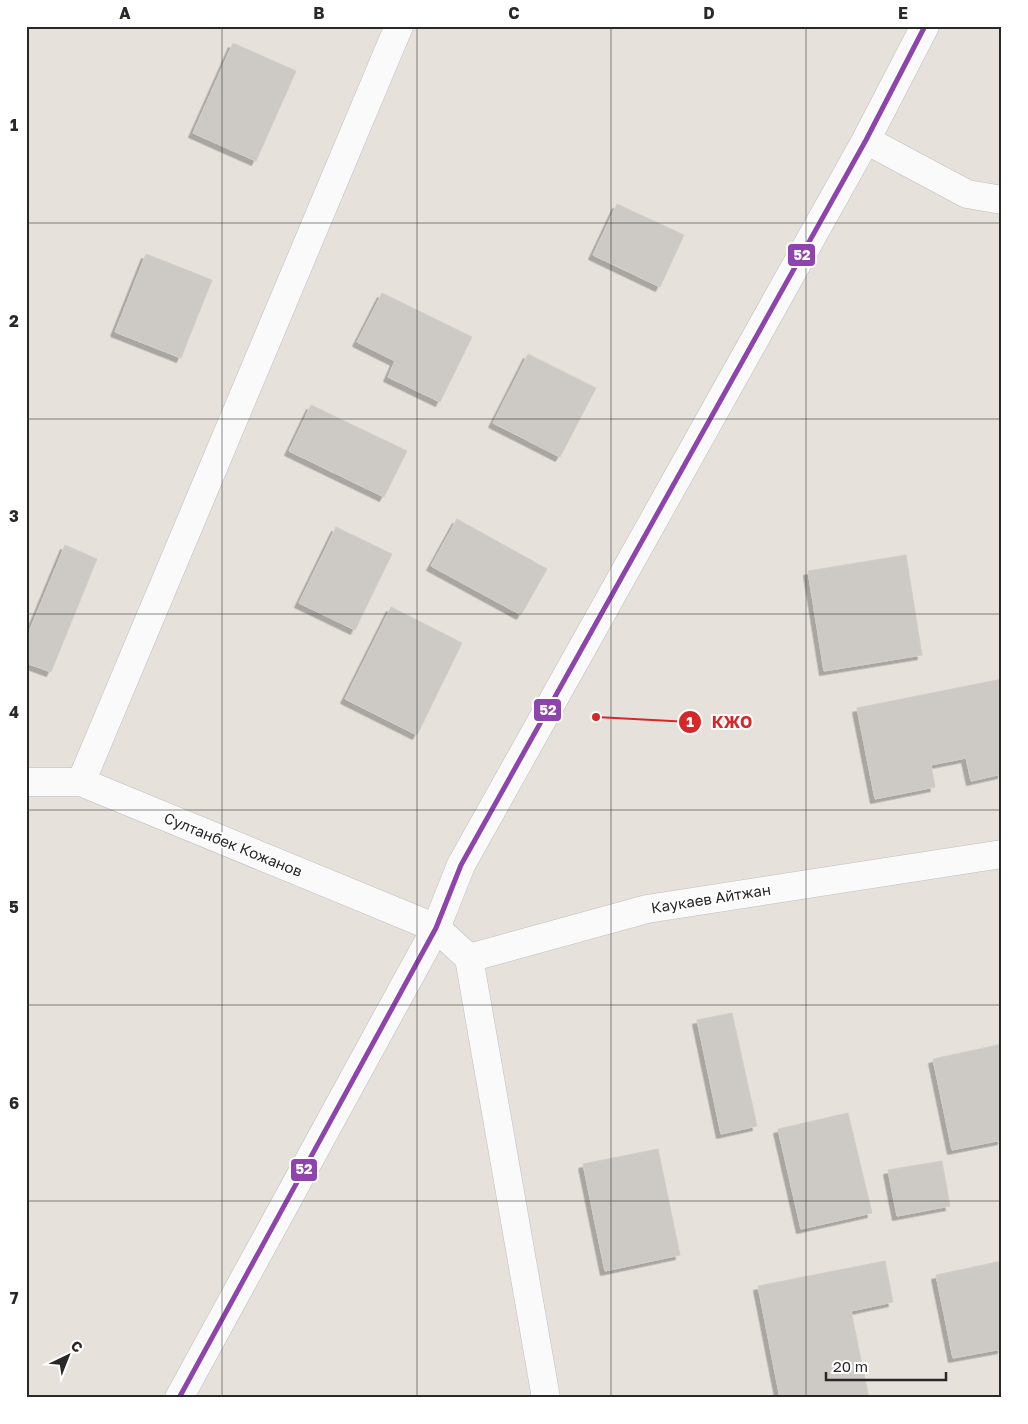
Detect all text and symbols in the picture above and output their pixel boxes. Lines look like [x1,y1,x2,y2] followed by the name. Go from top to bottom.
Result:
[119,3,131,23] text: A
[313,3,325,23] text: B
[508,3,520,23] text: C
[703,3,715,23] text: D
[898,3,908,23] text: E
[10,115,18,135] text: 1
[787,243,816,267] line badge: 52
[793,246,811,263] text: 52
[9,311,19,331] text: 2
[9,506,19,526] text: 3
[533,698,562,722] line badge: 52
[539,701,557,718] text: 52
[9,702,19,722] text: 4
[677,706,763,737] callout: КЖО
[686,712,694,730] text: 1
[712,712,752,732] text: КЖО
[162,808,305,880] street label: Султанбек Кожанов
[650,880,772,916] street label: Каукаев Айтжан
[9,897,19,917] text: 5
[9,1093,19,1113] text: 6
[290,1158,318,1182] line badge: 52
[295,1160,313,1177] text: 52
[10,1288,19,1308] text: 7
[42,1332,92,1382] north arrow
[68,1337,87,1356] text: С
[826,1349,946,1381] scale bar
[833,1357,868,1375] text: 20 m

